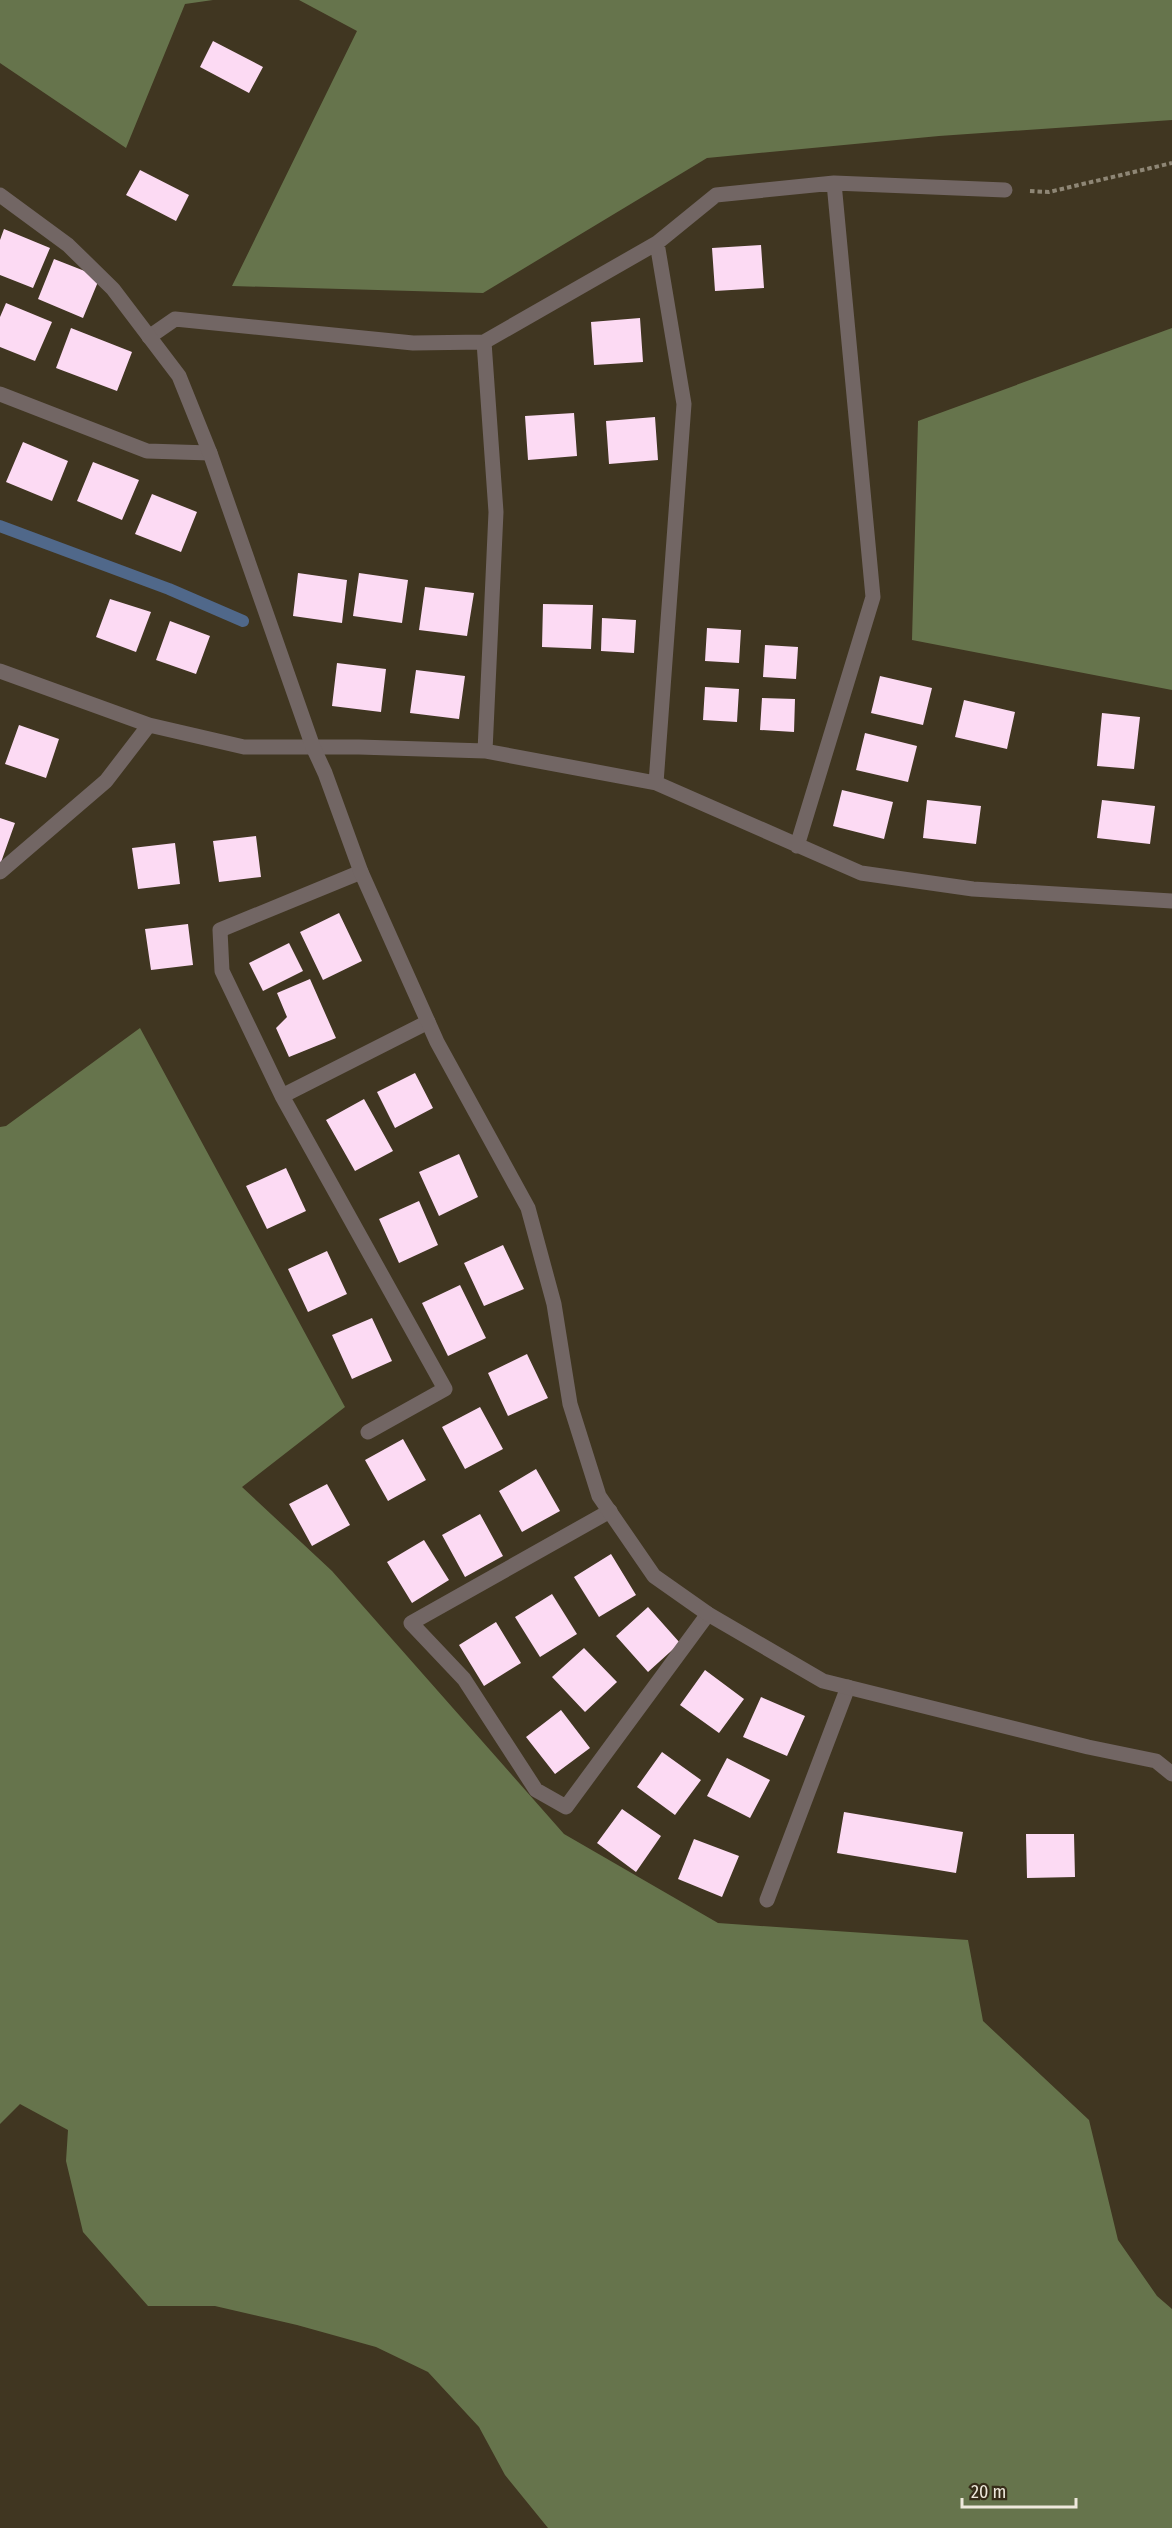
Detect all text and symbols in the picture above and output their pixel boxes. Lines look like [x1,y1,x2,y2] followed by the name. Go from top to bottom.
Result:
[962,2471,1076,2509] scale bar
[971,2481,1006,2503] text: 20 m

